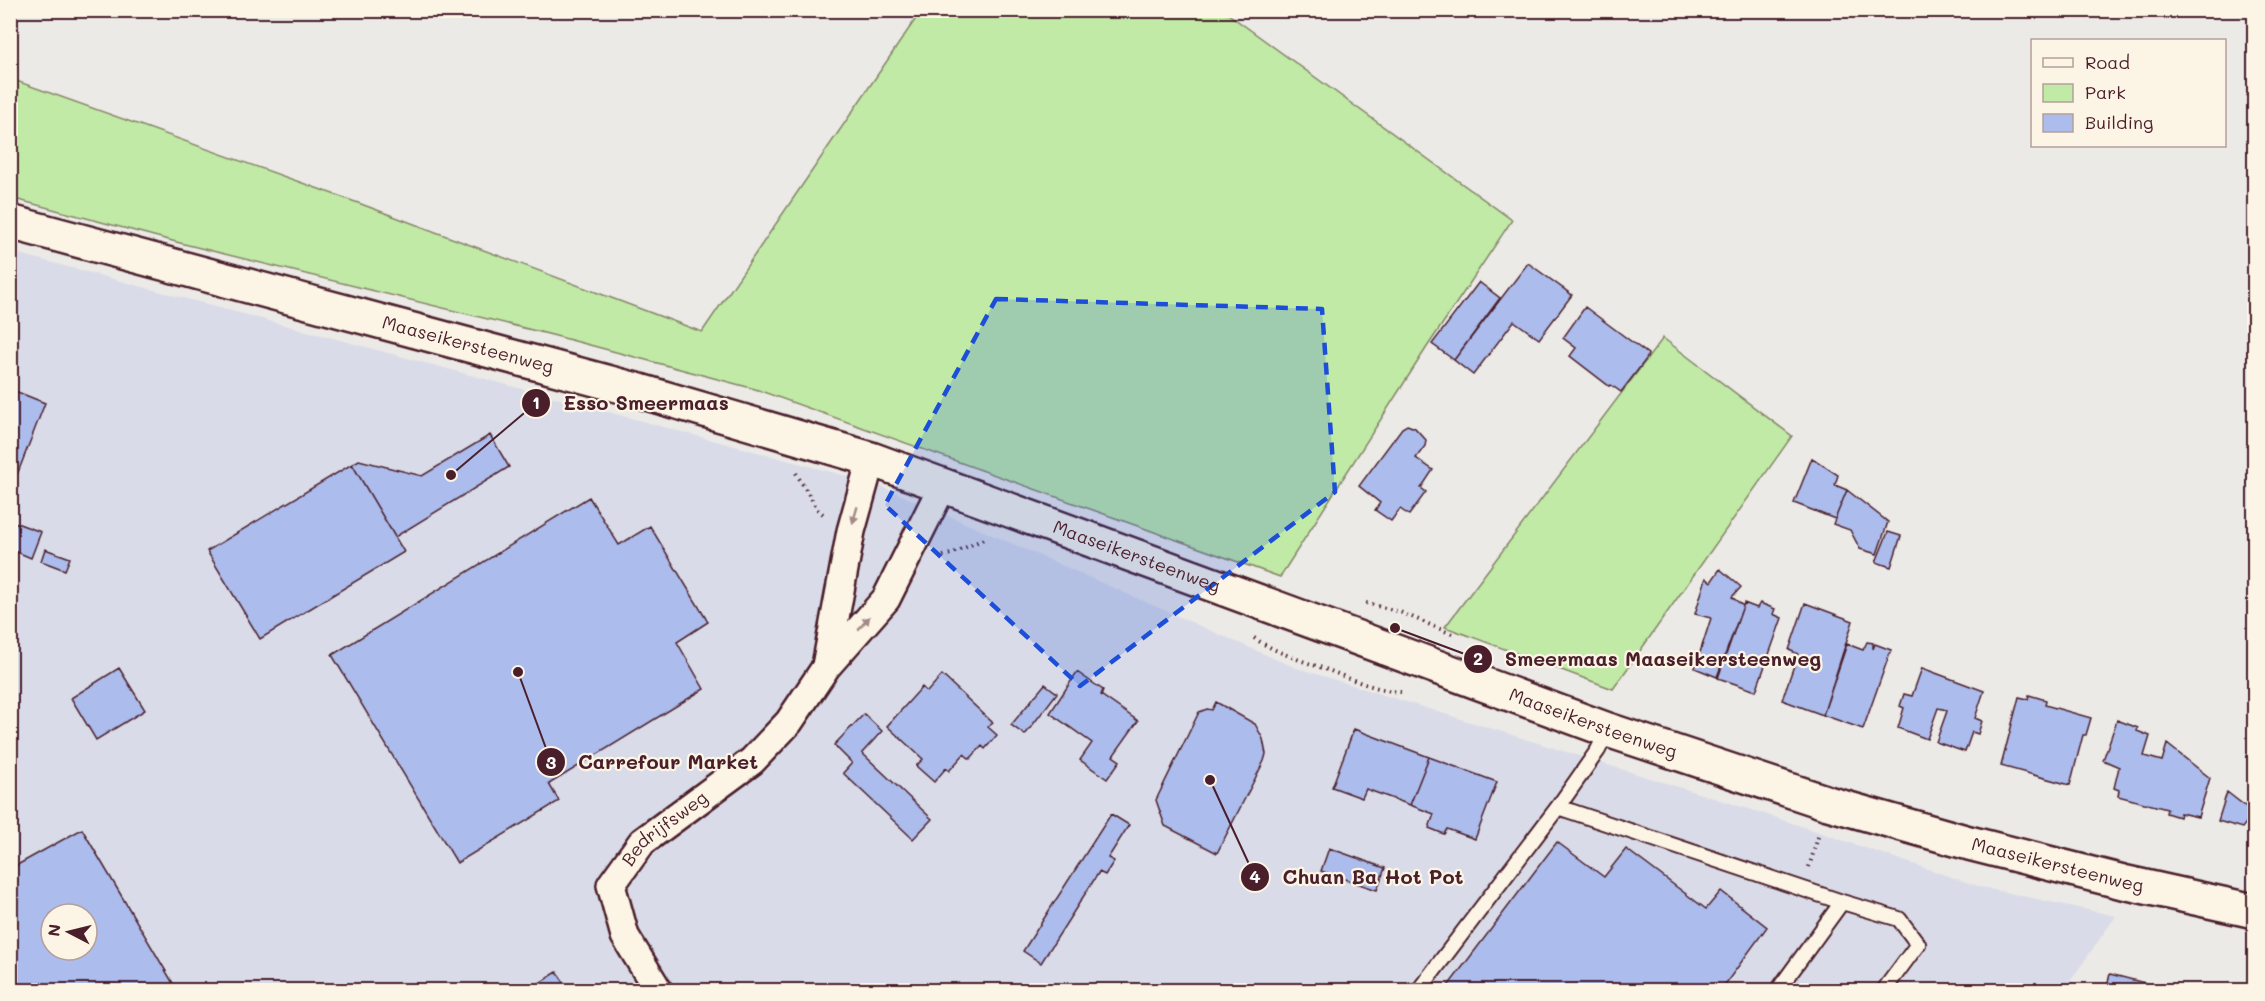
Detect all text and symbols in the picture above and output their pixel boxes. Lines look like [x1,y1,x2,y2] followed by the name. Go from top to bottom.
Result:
[2031,39,2226,147] legend
[2085,50,2130,74] text: Road
[2085,80,2126,104] text: Park
[2085,110,2153,134] text: Building
[380,309,556,378] street label: Maaseikersteenweg
[521,384,741,422] callout: Esso Smeermaas
[563,389,729,415] text: Esso Smeermaas
[532,390,540,414] text: 1
[850,506,859,524] one-way arrow
[1050,514,1224,597] street label: Maaseikersteenweg
[857,616,870,631] one-way arrow
[1463,640,1834,678] callout: Smeermaas Maaseikersteenweg
[1505,645,1821,671] text: Smeermaas Maaseikersteenweg
[1473,646,1483,670] text: 2
[1506,682,1680,763] street label: Maaseikersteenweg
[536,743,770,781] callout: Carrefour Market
[578,748,758,774] text: Carrefour Market
[546,750,557,774] text: 3
[616,785,712,870] street label: Bedrijfsweg
[1969,831,2146,897] street label: Maaseikersteenweg
[1240,858,1475,896] callout: Chuan Ba Hot Pot
[1283,863,1464,889] text: Chuan Ba Hot Pot
[1249,864,1261,888] text: 4
[39,902,99,962] north arrow
[42,923,65,937] text: N

